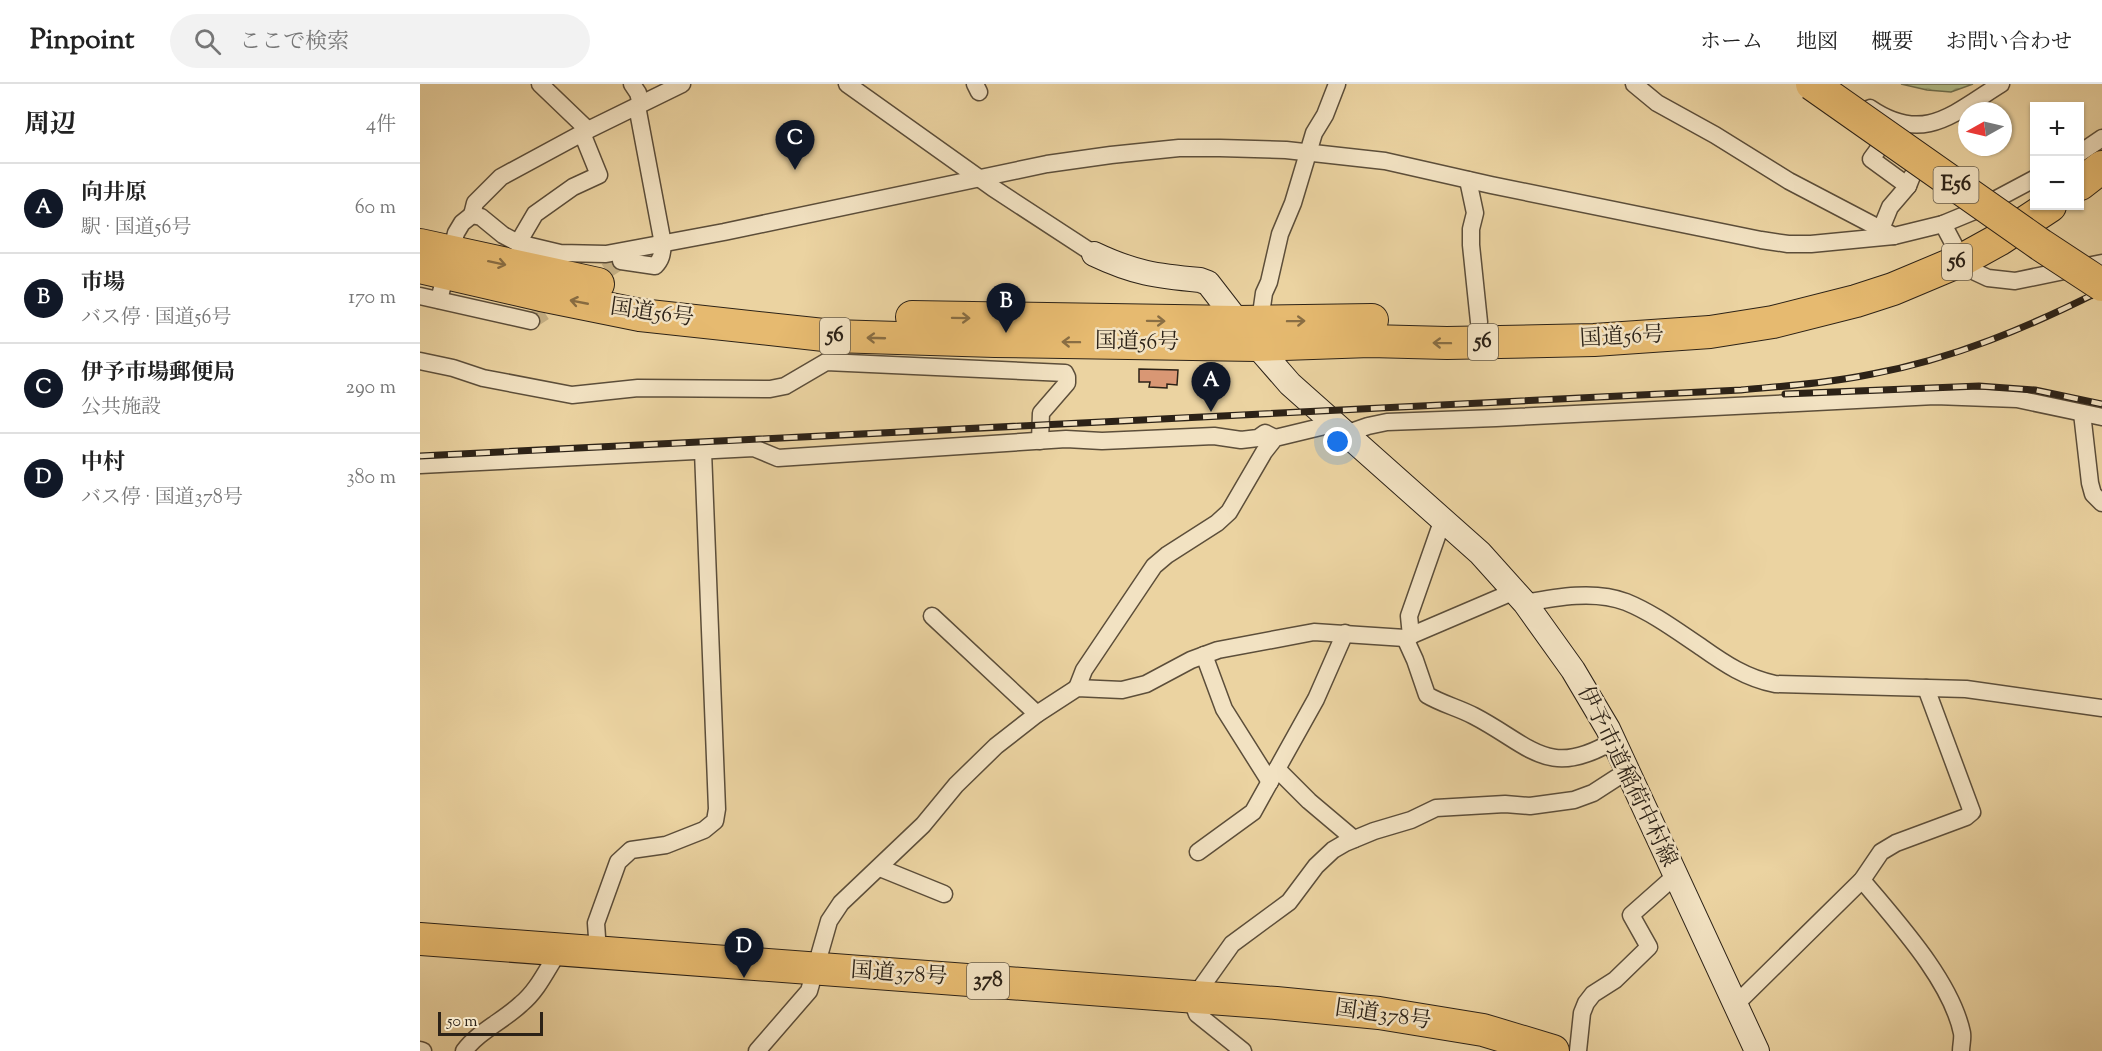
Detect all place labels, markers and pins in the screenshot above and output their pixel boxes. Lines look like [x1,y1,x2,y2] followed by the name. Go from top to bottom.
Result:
[776,120,814,170] pin: C
[986,284,1026,333] pin: B
[1192,362,1230,412] pin: A
[724,928,764,978] pin: D

